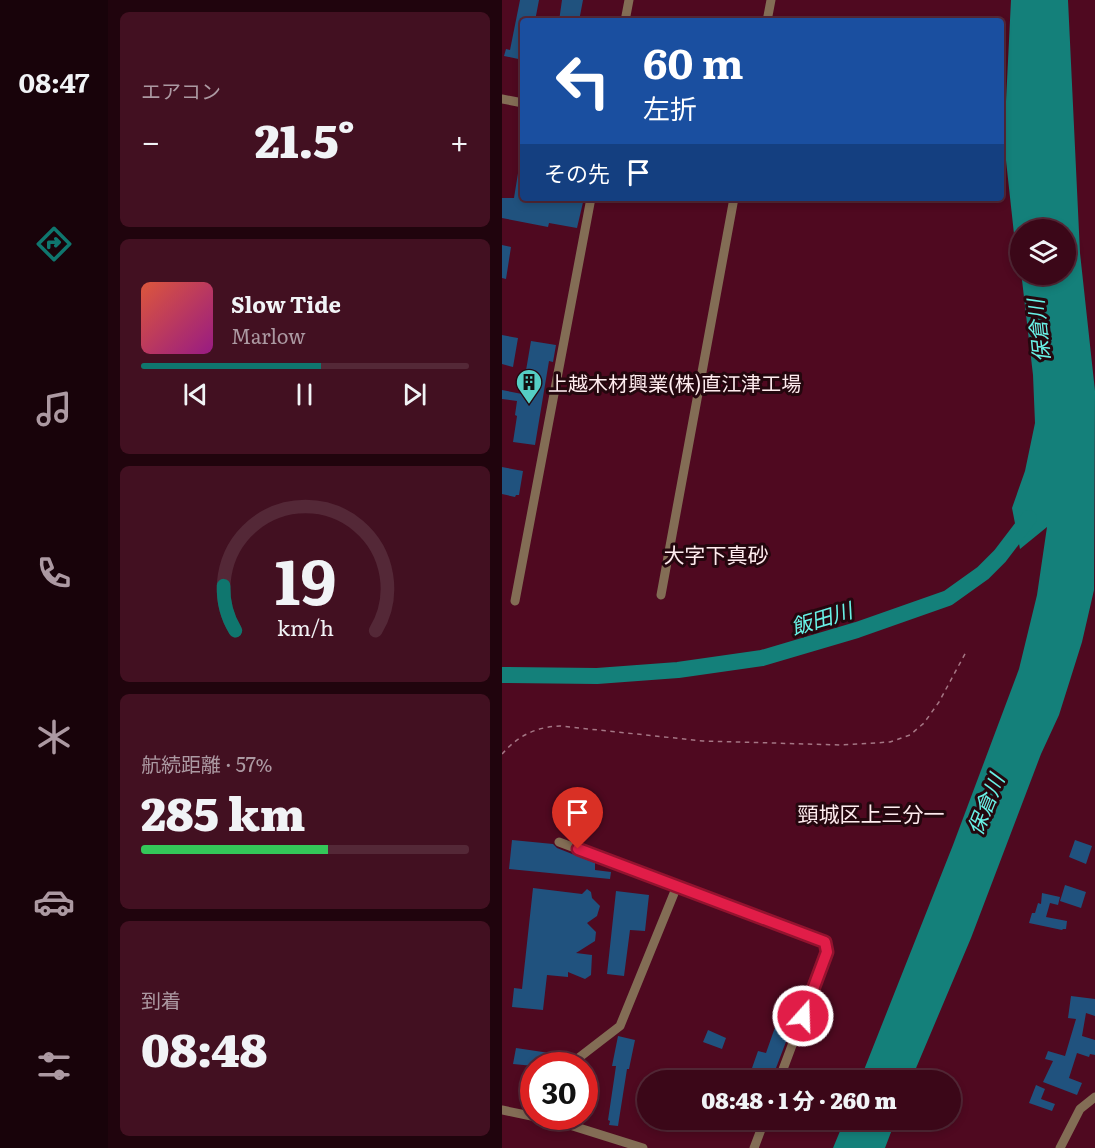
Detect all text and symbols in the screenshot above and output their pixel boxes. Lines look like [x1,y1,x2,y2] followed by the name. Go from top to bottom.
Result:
[643,30,744,92] text: 60 m
[544,42,622,120] icon: left
[19,61,89,101] text: 08:47
[141,75,221,105] text: エアコン
[643,87,697,127] text: 左折
[255,105,355,172] text: 21.5°
[141,115,160,164] text: −
[450,115,469,164] text: +
[544,156,610,189] text: その先
[622,156,655,189] icon: arrive
[1010,219,1076,285] map controls
[1010,219,1076,285] button: layers
[33,223,75,265] icon: directions
[231,287,341,320] text: Slow Tide
[1018,296,1056,364] water label: 保倉川
[231,320,306,350] text: Marlow
[514,367,544,405] building icon: 上越木材興業(株)直江津工場
[548,367,801,397] place label: 上越木材興業(株)直江津工場
[179,378,212,411] icon: previous
[288,378,321,411] icon: pause
[398,378,431,411] icon: next
[33,388,75,430] icon: music
[274,532,336,624] text: 19
[664,538,769,569] district label: 大字下真砂
[33,552,75,594] icon: phone
[786,592,858,641] water label: 飯田川
[276,611,334,643] text: km/h
[33,716,75,758] icon: climate
[141,748,273,778] text: 航続距離 · 57%
[958,767,1011,839] water label: 保倉川
[141,778,305,845] text: 285 km
[552,787,603,849] pin
[561,796,594,829] icon: arrive
[798,797,945,828] district label: 頸城区上三分一
[33,881,75,923] icon: car
[141,984,181,1014] text: 到着
[771,984,835,1048] position arrow
[141,1014,267,1081] text: 08:48
[33,1045,75,1087] icon: filters
[520,1052,598,1130] speed limit sign: 30
[701,1083,897,1116] text: 08:48 · 1 分 · 260 m

